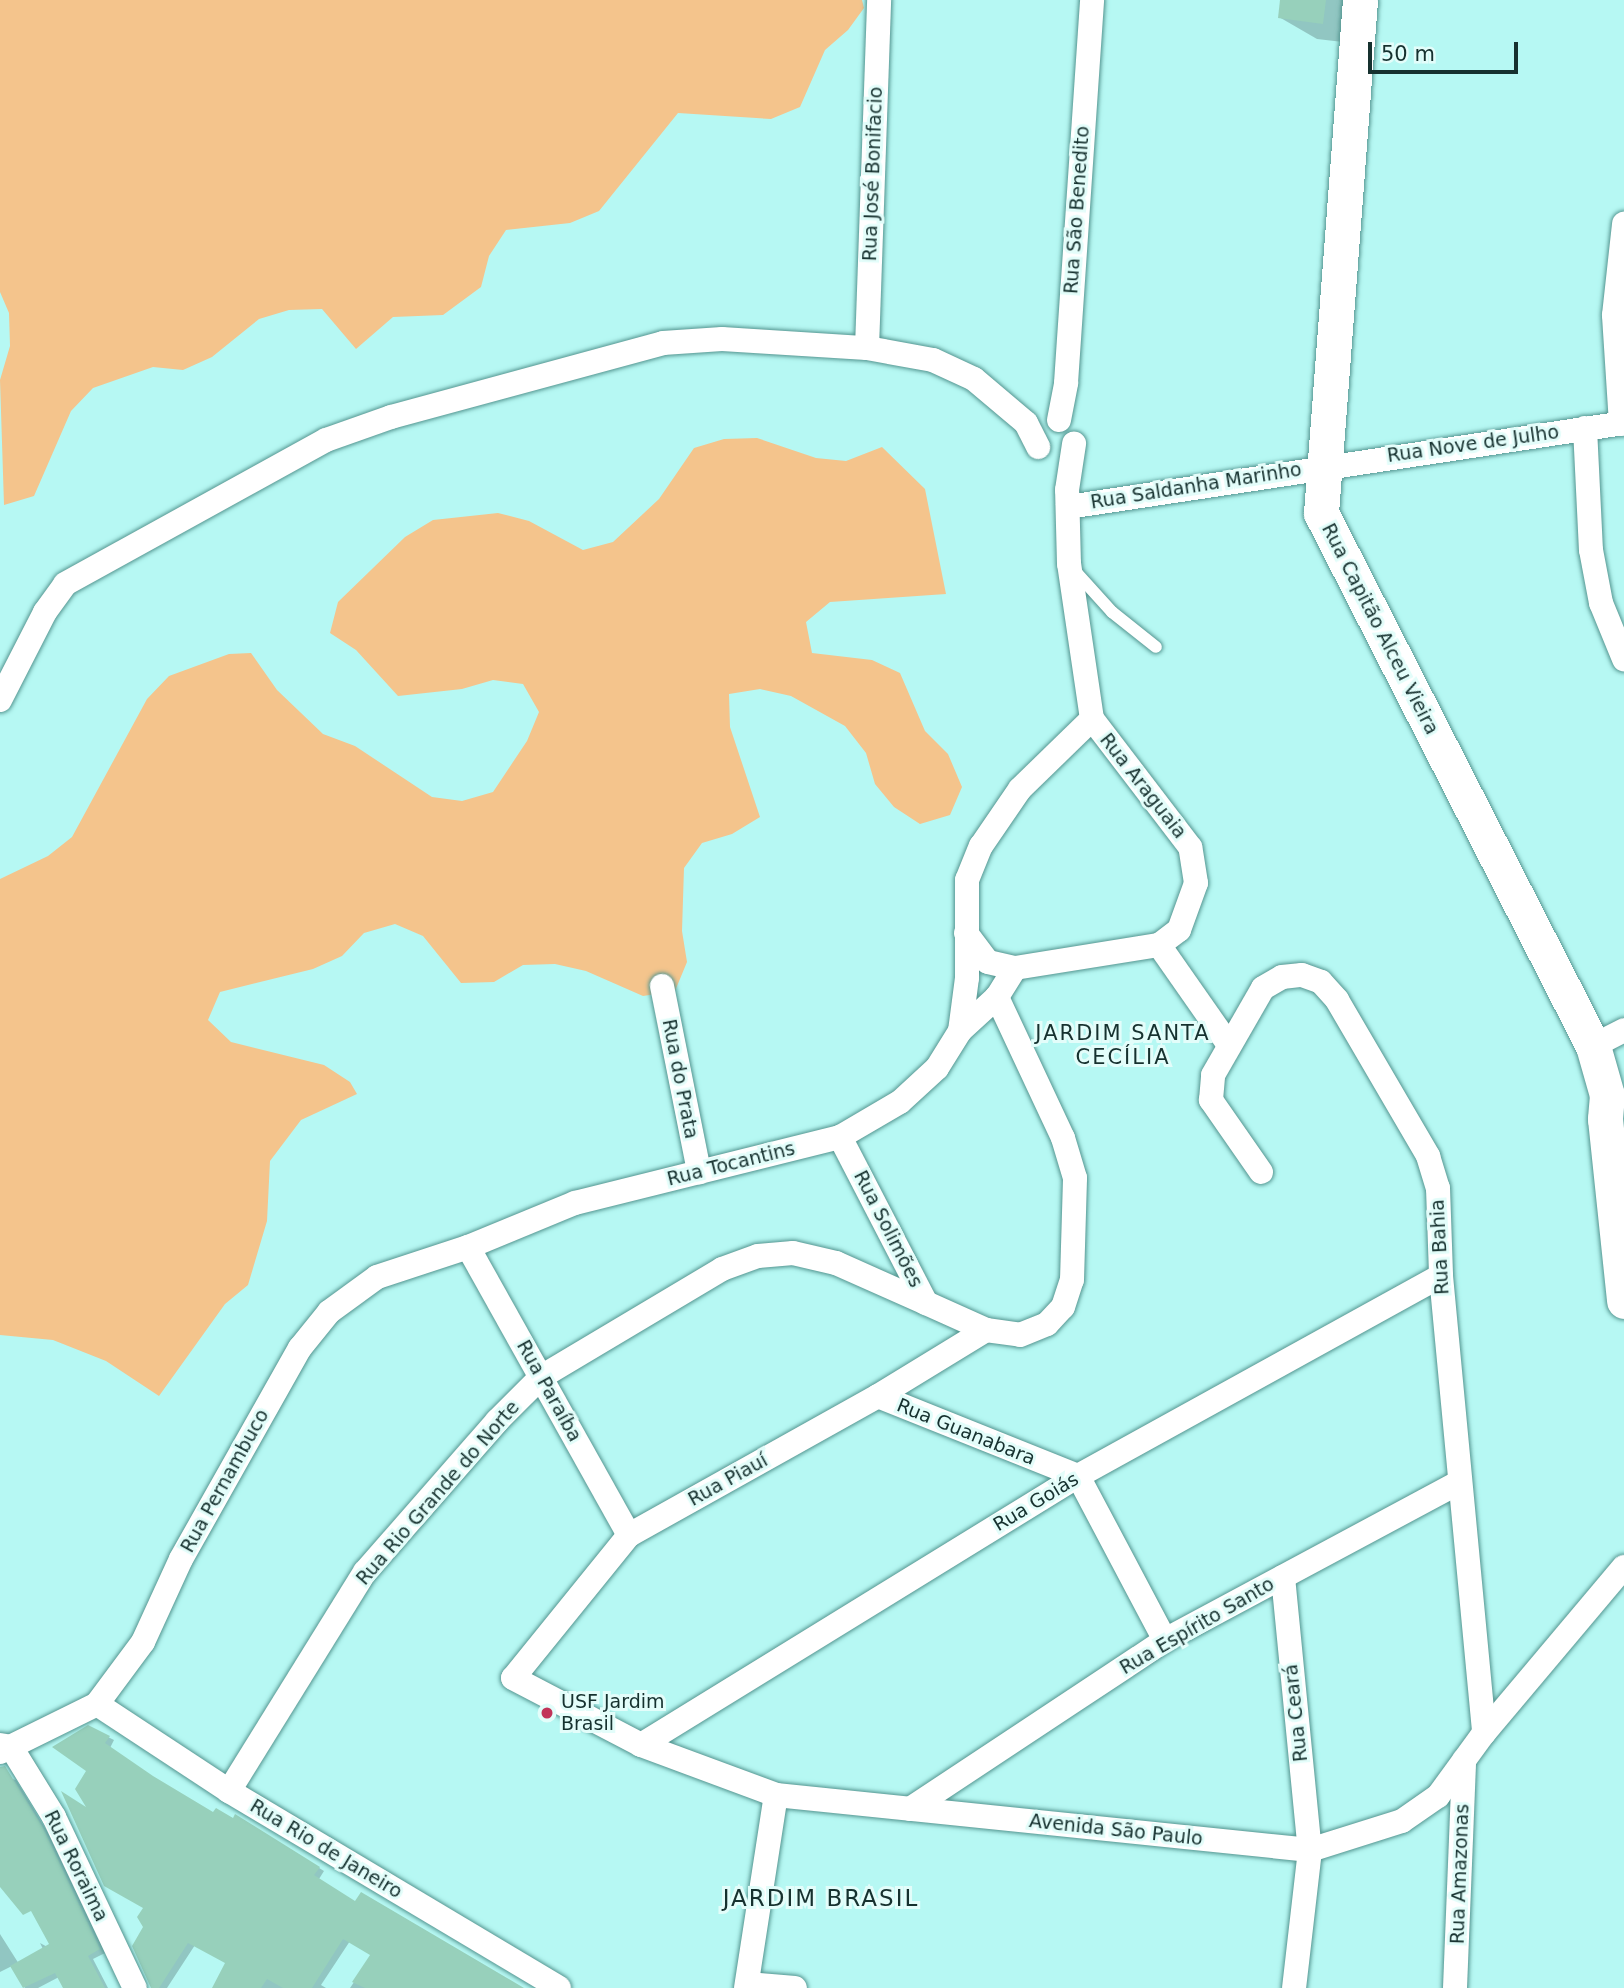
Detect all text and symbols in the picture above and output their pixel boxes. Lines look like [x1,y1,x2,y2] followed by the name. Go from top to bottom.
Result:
[1372,28,1522,72] scale bar
[1381,42,1435,66] text: 50 m
[859,86,887,262] street label: Rua José Bonifacio
[1060,125,1094,295] street label: Rua São Benedito
[1386,421,1560,467] street label: Rua Nove de Julho
[1089,458,1303,514] street label: Rua Saldanha Marinho
[1317,520,1443,738] street label: Rua Capitão Alceu Vieira
[1095,729,1191,843] street label: Rua Araguaia
[657,1017,703,1141] street label: Rua do Prata
[1037,1020,1209,1070] district label: JARDIM SANTA CECÍLIA
[665,1137,797,1191] street label: Rua Tocantins
[849,1167,927,1291] street label: Rua Solimões
[1426,1199,1454,1295] street label: Rua Bahia
[512,1336,586,1446] street label: Rua Paraíba
[893,1394,1039,1470] street label: Rua Guanabara
[352,1396,524,1590] street label: Rua Rio Grande do Norte
[176,1405,274,1557] street label: Rua Pernambuco
[684,1449,772,1511] street label: Rua Piauí
[989,1468,1083,1536] street label: Rua Goiás
[1116,1573,1278,1679] street label: Rua Espírito Santo
[1280,1663,1312,1763] street label: Rua Ceará
[561,1691,665,1735] place label: USF Jardim Brasil
[539,1705,555,1721] marker: USF Jardim Brasil
[246,1795,406,1903] street label: Rua Rio de Janeiro
[1446,1803,1474,1945] street label: Rua Amazonas
[39,1807,113,1925] street label: Rua Roraima
[1028,1810,1204,1850] street label: Avenida São Paulo
[724,1884,918,1912] district label: JARDIM BRASIL

